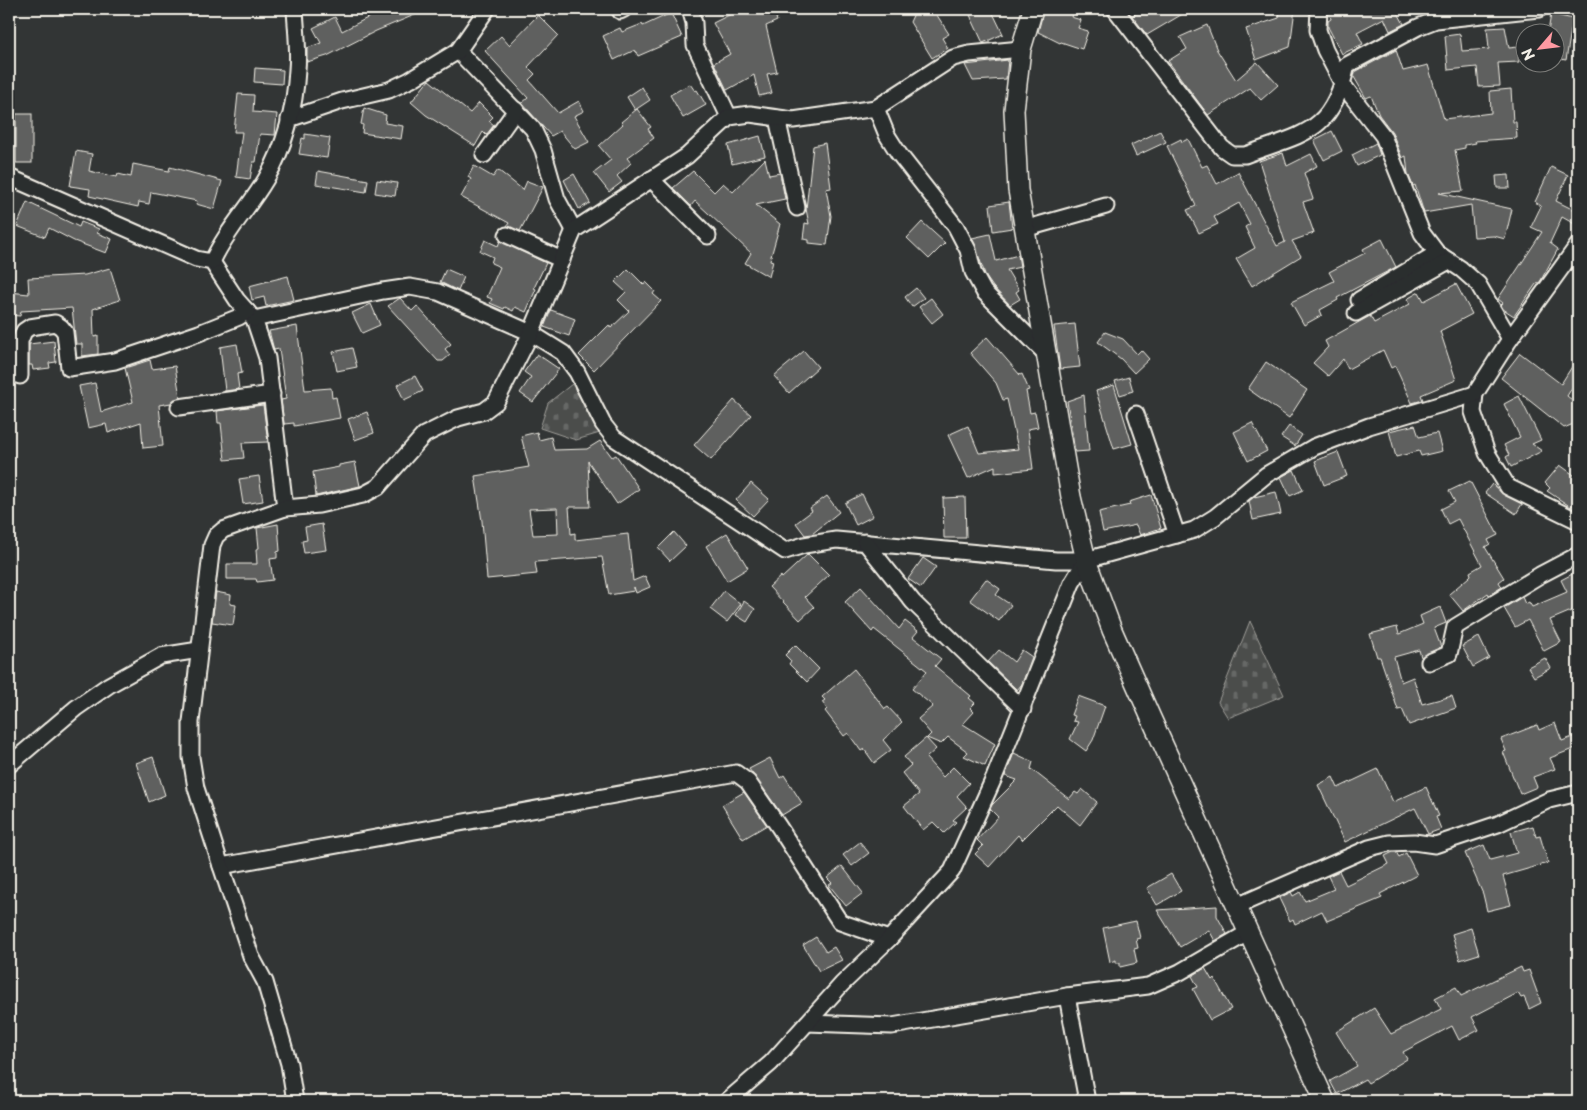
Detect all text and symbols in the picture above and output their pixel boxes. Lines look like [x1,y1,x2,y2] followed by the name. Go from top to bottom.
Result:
[1514,22,1564,72] north arrow
[1516,45,1540,64] text: N

